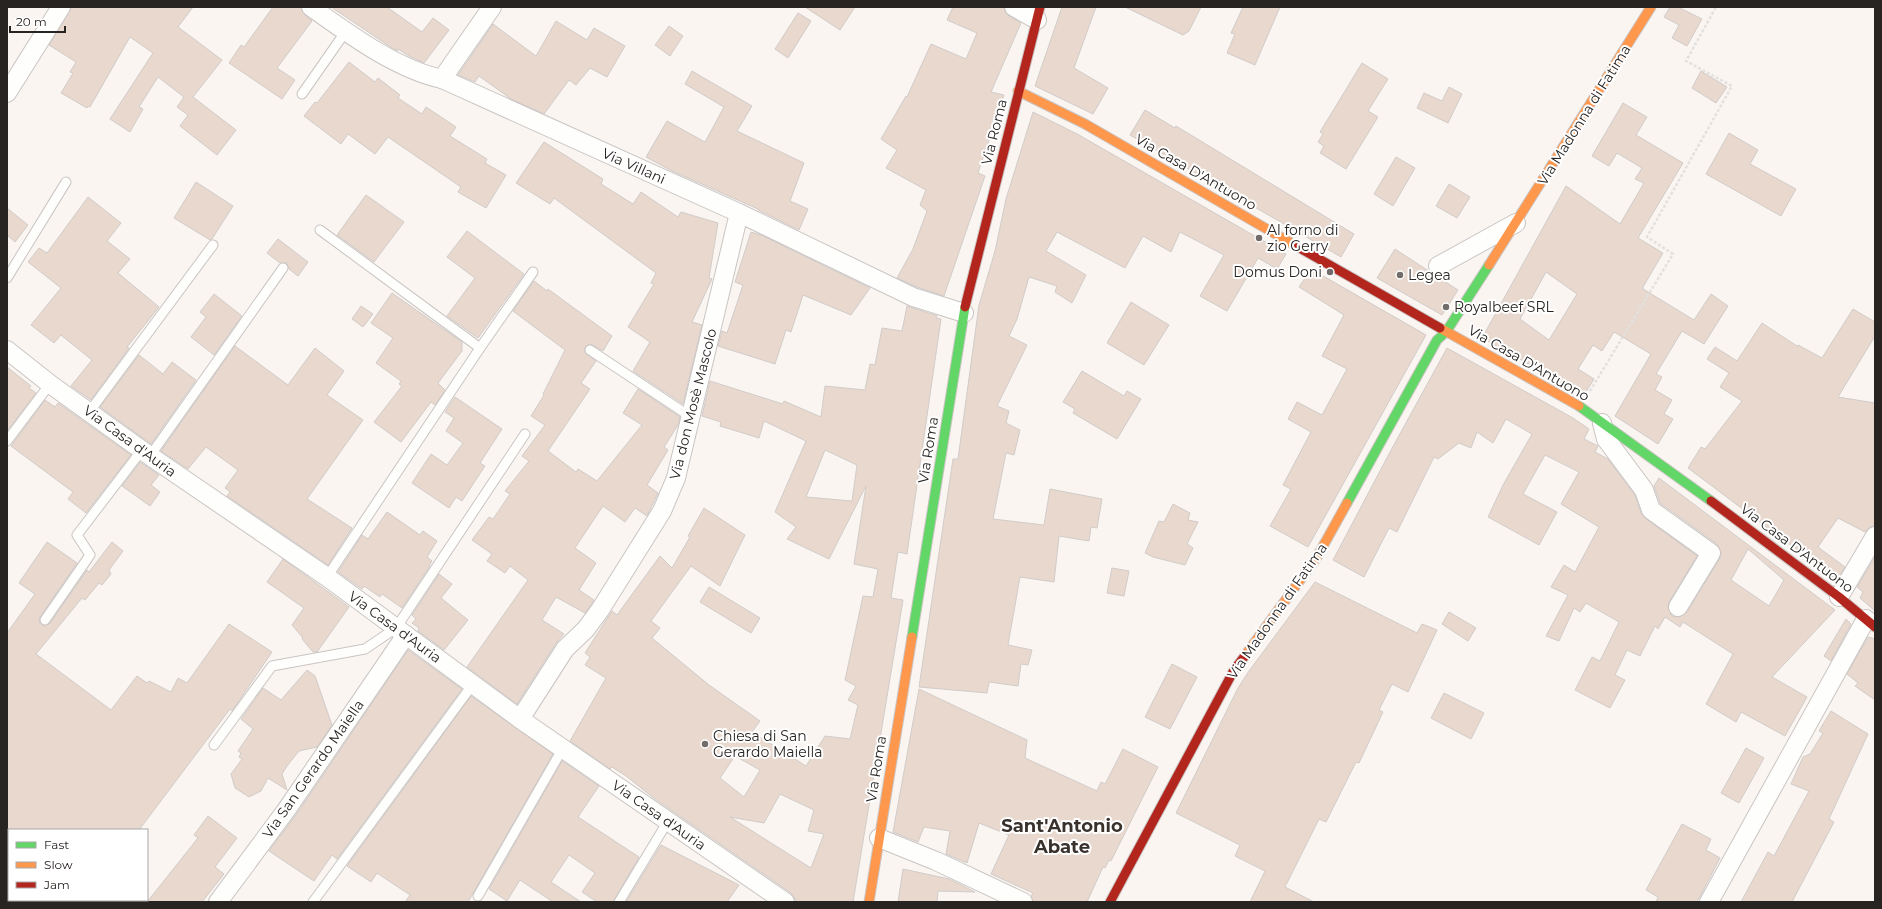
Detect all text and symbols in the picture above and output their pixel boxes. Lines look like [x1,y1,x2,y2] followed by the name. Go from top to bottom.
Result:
[10,8,65,34] scale bar
[16,14,47,29] text: 20 m
[1533,41,1635,189] street label: Via Madonna di Fatima
[977,97,1011,167] street label: Via Roma
[1132,130,1260,214] street label: Via Casa D'Antuono
[599,144,669,188] street label: Via Villani
[1267,221,1339,255] place label: Al forno di zio Gerry
[1254,233,1264,243] marker: Al forno di zio Gerry
[1233,263,1322,281] place label: Domus Doni
[1408,266,1451,284] place label: Legea
[1325,267,1335,277] marker: Domus Doni
[1395,270,1405,280] marker: Legea
[1454,298,1555,316] place label: Royalbeef SRL
[1441,302,1451,312] marker: Royalbeef SRL
[1465,321,1593,405] street label: Via Casa D'Antuono
[665,326,721,482] street label: Via don Mosè Mascolo
[80,401,180,481] street label: Via Casa d'Auria
[914,415,942,485] street label: Via Roma
[1737,500,1857,597] street label: Via Casa D'Antuono
[1223,539,1331,683] street label: Via Madonna di Fatima
[345,587,445,667] street label: Via Casa d'Auria
[258,696,368,842] street label: Via San Gerardo Maiella
[713,727,823,761] place label: Chiesa di San Gerardo Maiella
[862,734,890,804] street label: Via Roma
[700,739,710,749] marker: Chiesa di San Gerardo Maiella
[609,776,709,854] street label: Via Casa d'Auria
[1001,815,1123,858] district label: Sant'Antonio Abate
[8,829,148,901] legend
[44,837,69,852] text: Fast
[44,857,73,872] text: Slow
[43,877,70,892] text: Jam

